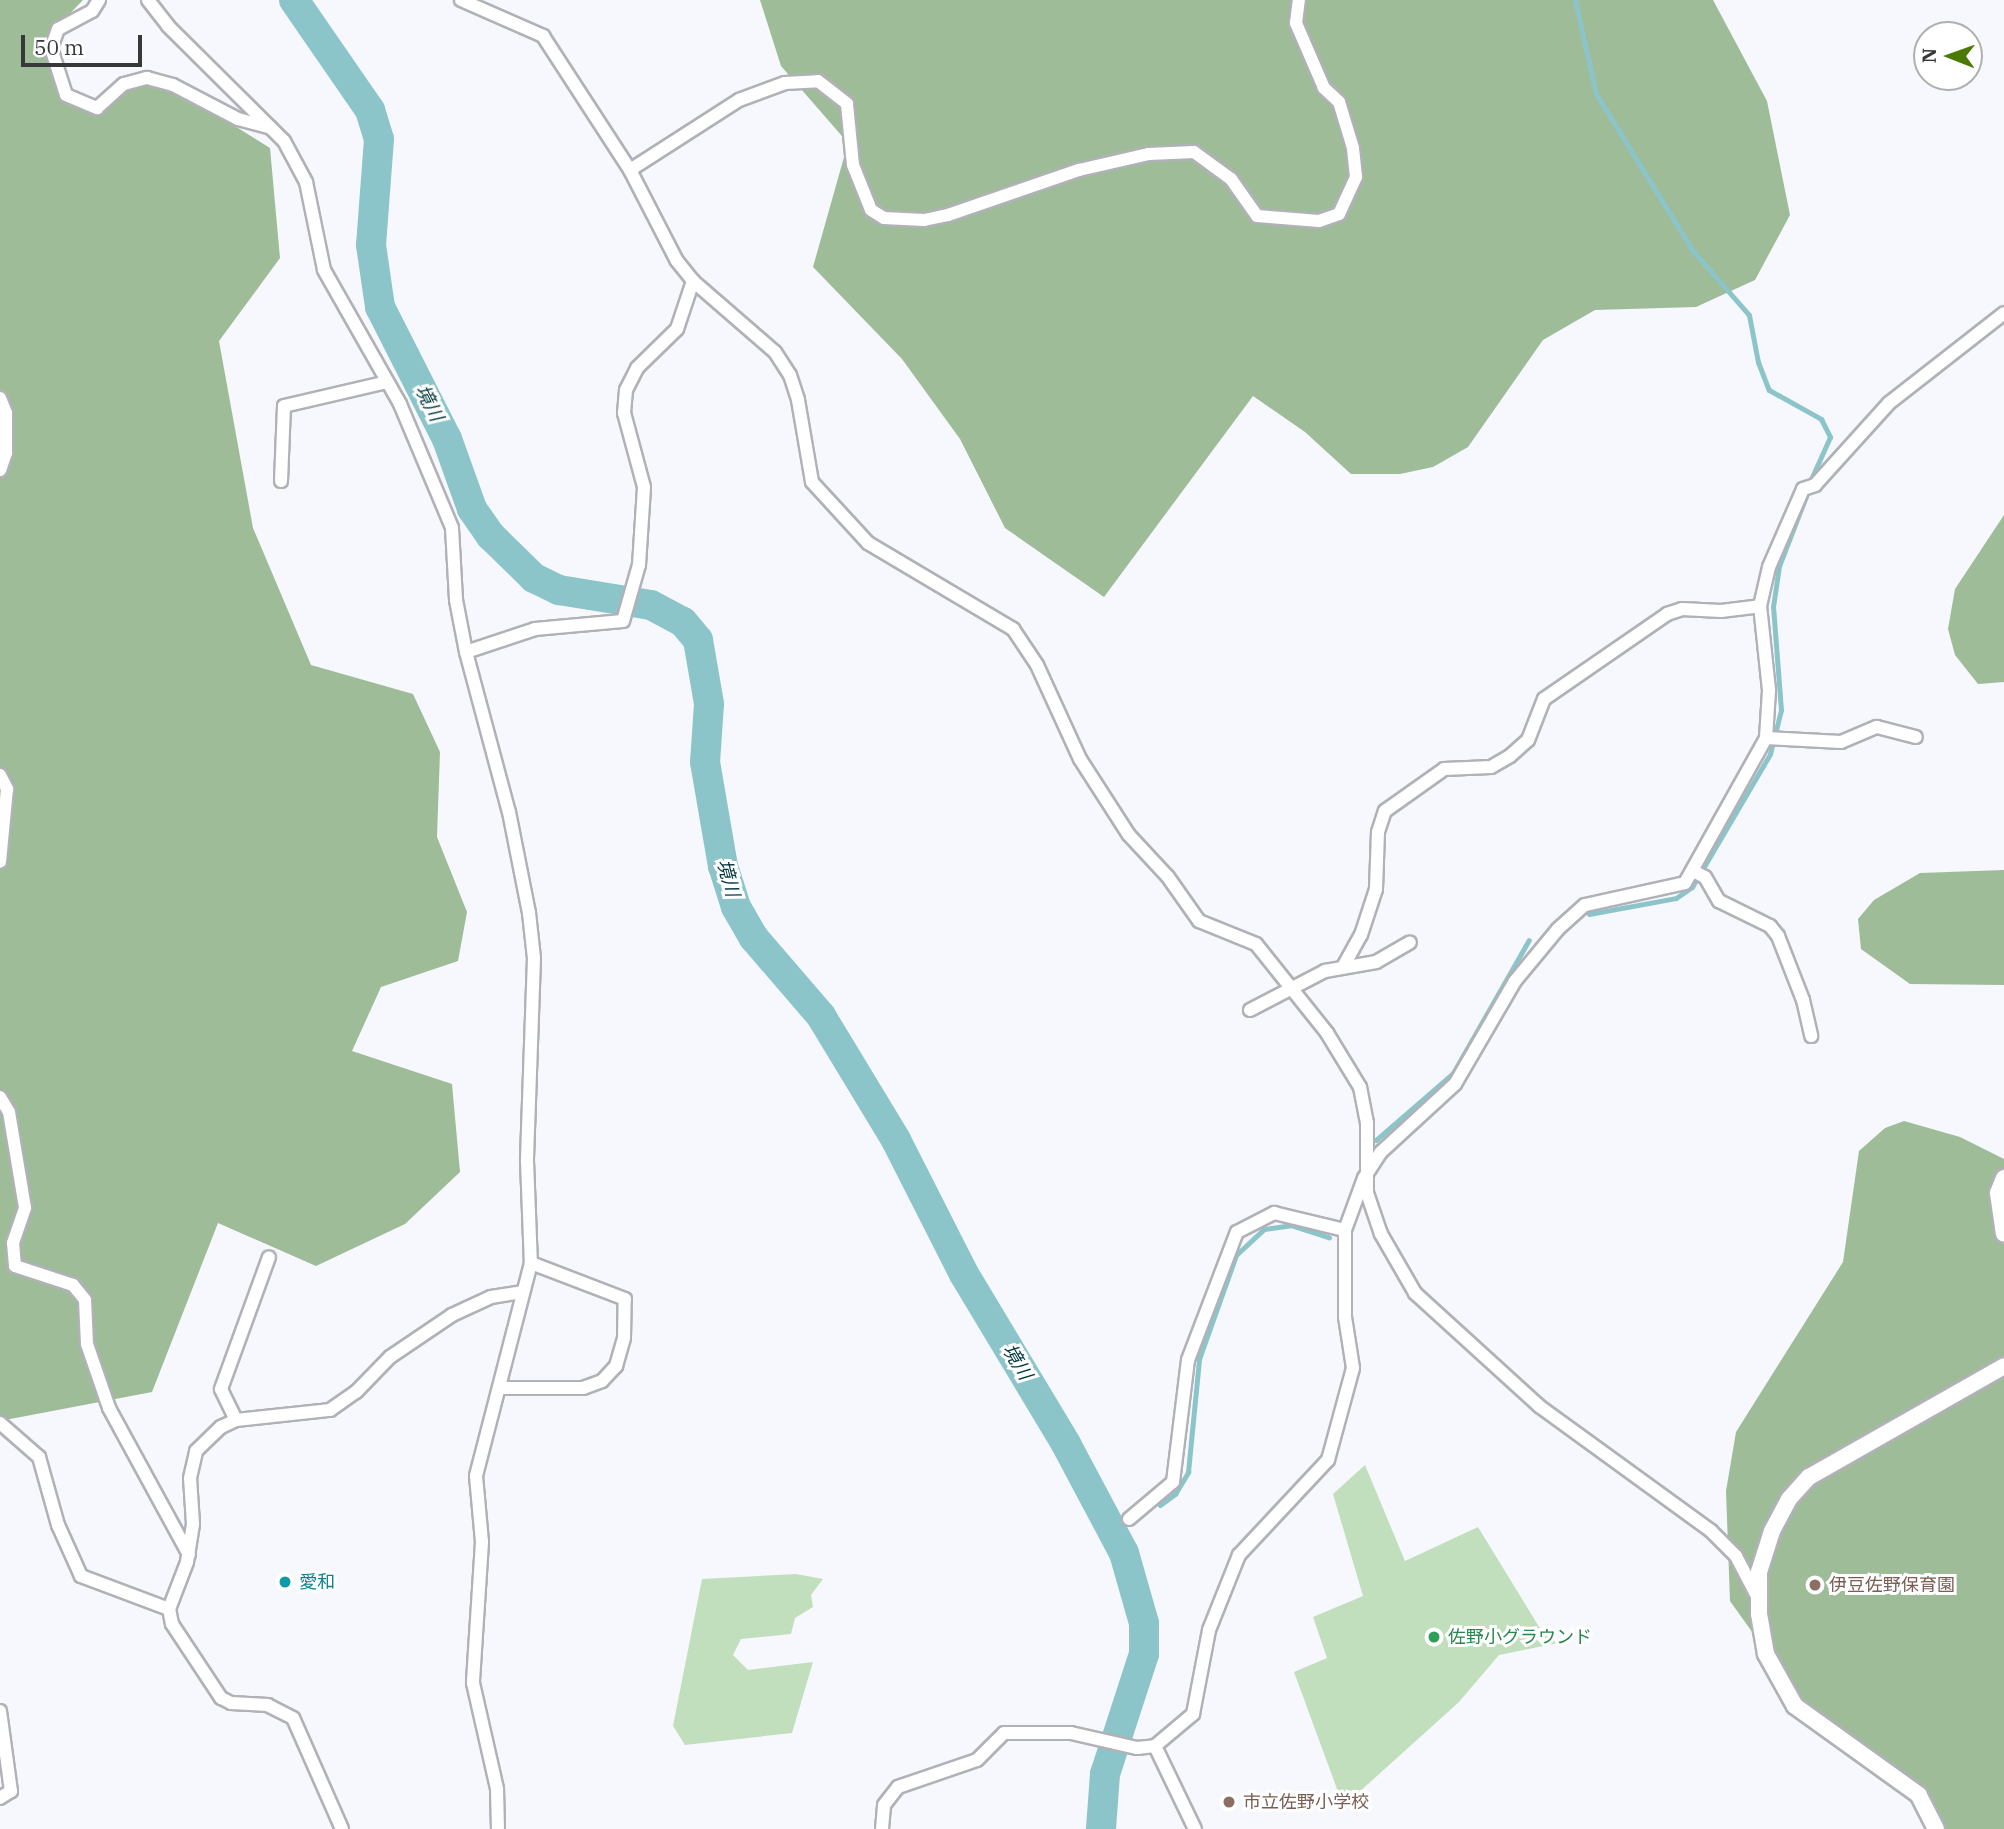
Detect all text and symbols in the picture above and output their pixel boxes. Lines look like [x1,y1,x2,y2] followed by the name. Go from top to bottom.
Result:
[24,21,145,65] scale bar
[1913,21,1983,91] north arrow
[34,33,84,61] text: 50 m
[1917,48,1941,63] text: N
[410,381,448,425] water label: 境川
[712,857,744,899] water label: 境川
[997,1340,1037,1384] water label: 境川
[299,1571,335,1593] place label: 愛和
[277,1574,293,1590] marker: 愛和
[1829,1574,1955,1596] place label: 伊豆佐野保育園
[1807,1577,1823,1593] marker: 伊豆佐野保育園
[1448,1626,1592,1648] place label: 佐野小グラウンド
[1426,1629,1442,1645] marker: 佐野小グラウンド
[1243,1791,1369,1813] place label: 市立佐野小学校
[1221,1794,1237,1810] marker: 市立佐野小学校

